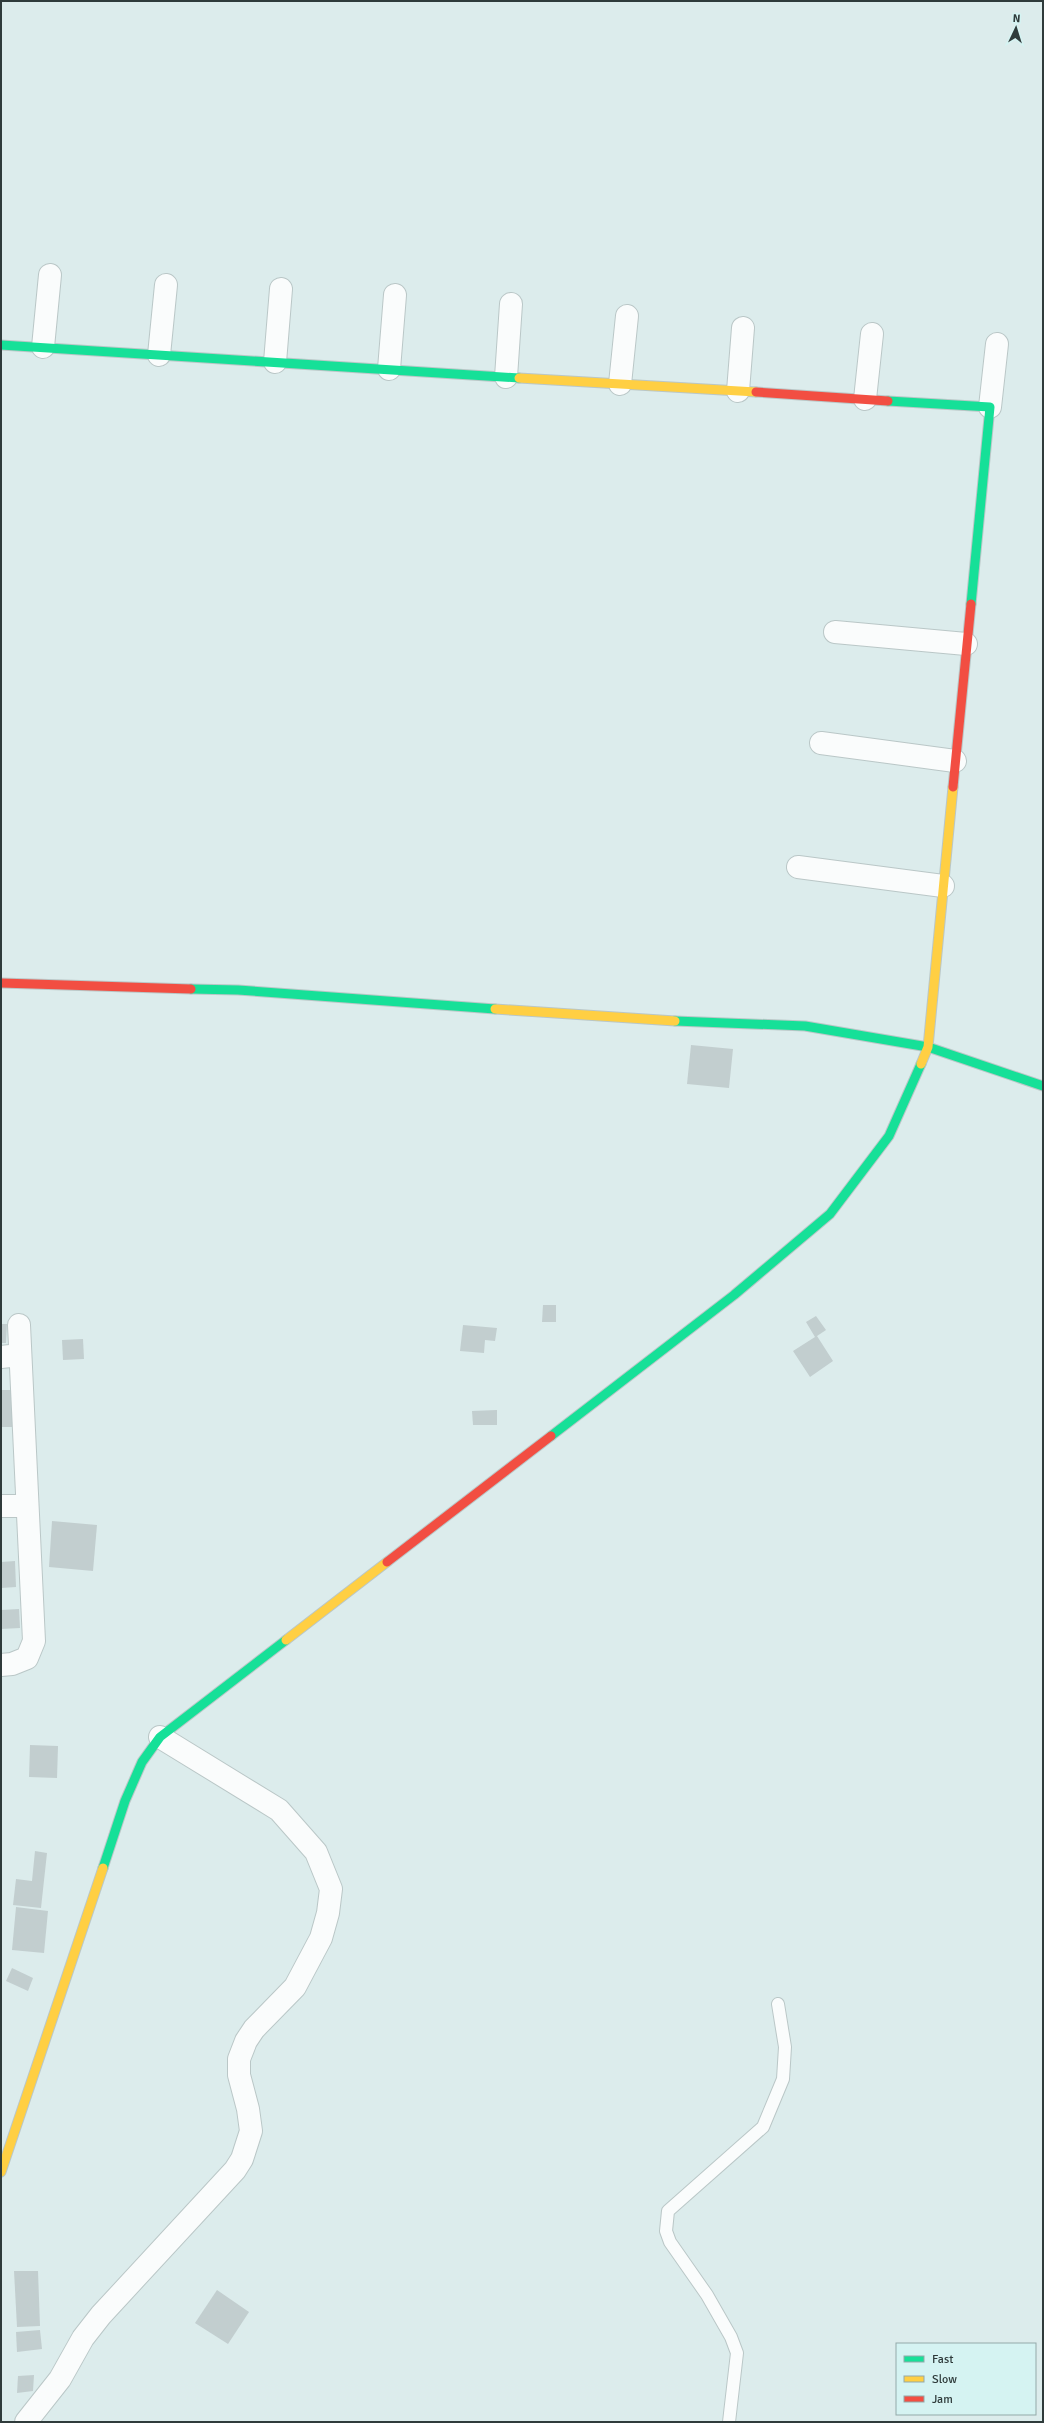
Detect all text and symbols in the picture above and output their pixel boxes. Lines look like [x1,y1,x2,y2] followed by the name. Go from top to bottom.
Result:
[996,8,1036,48] north arrow
[1012,12,1021,25] text: N
[896,2343,1036,2415] legend
[932,2352,953,2367] text: Fast
[932,2372,957,2387] text: Slow
[932,2392,953,2407] text: Jam

